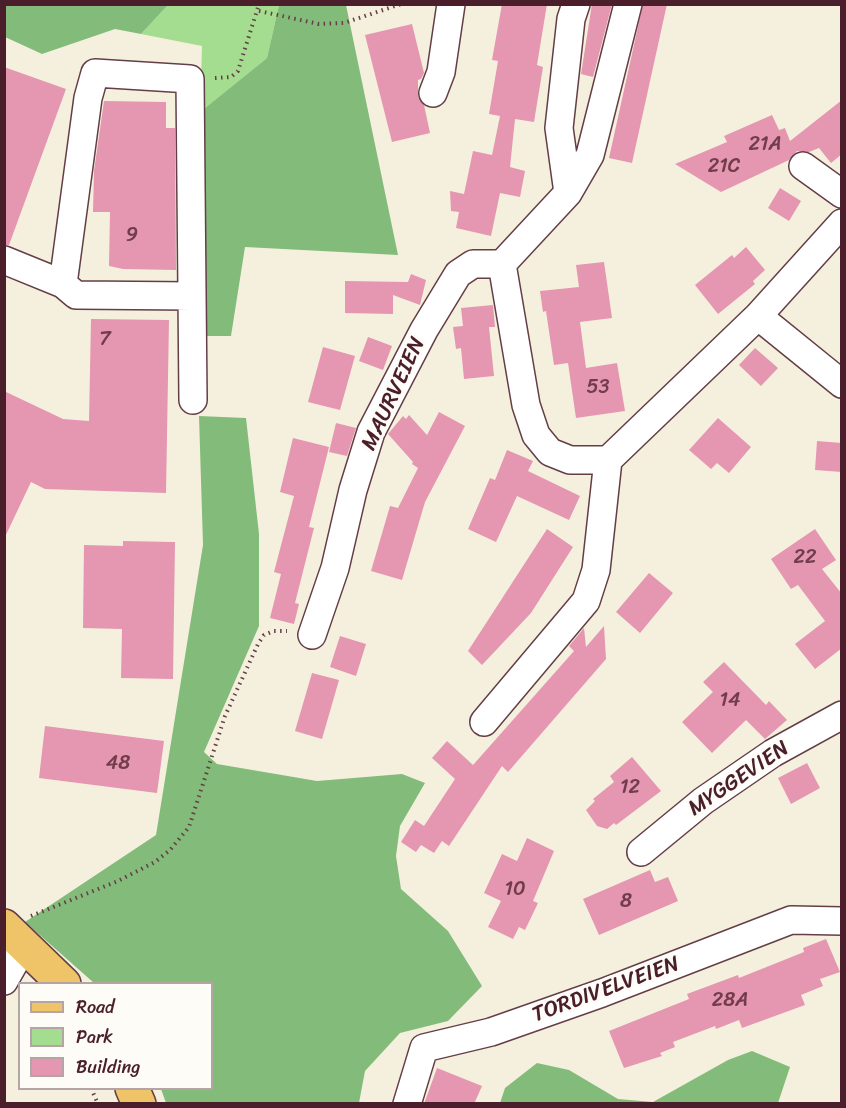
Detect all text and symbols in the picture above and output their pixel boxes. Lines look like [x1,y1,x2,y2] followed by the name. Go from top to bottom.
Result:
[748,133,782,157] house number: 21A
[708,155,740,179] house number: 21C
[126,224,138,248] house number: 9
[99,328,111,352] house number: 7
[356,333,432,455] street label: MAURVEIEN
[586,376,610,400] house number: 53
[793,546,817,570] house number: 22
[719,689,741,713] house number: 14
[683,736,795,822] street label: MYGGEVIEN
[106,752,130,776] house number: 48
[620,776,640,800] house number: 12
[504,878,526,902] house number: 10
[620,890,632,914] house number: 8
[529,951,683,1029] street label: TORDIVELVEIEN
[18,982,213,1090] legend
[712,989,748,1013] house number: 28A
[76,991,115,1023] text: Road
[76,1021,113,1053] text: Park
[76,1051,140,1083] text: Building

